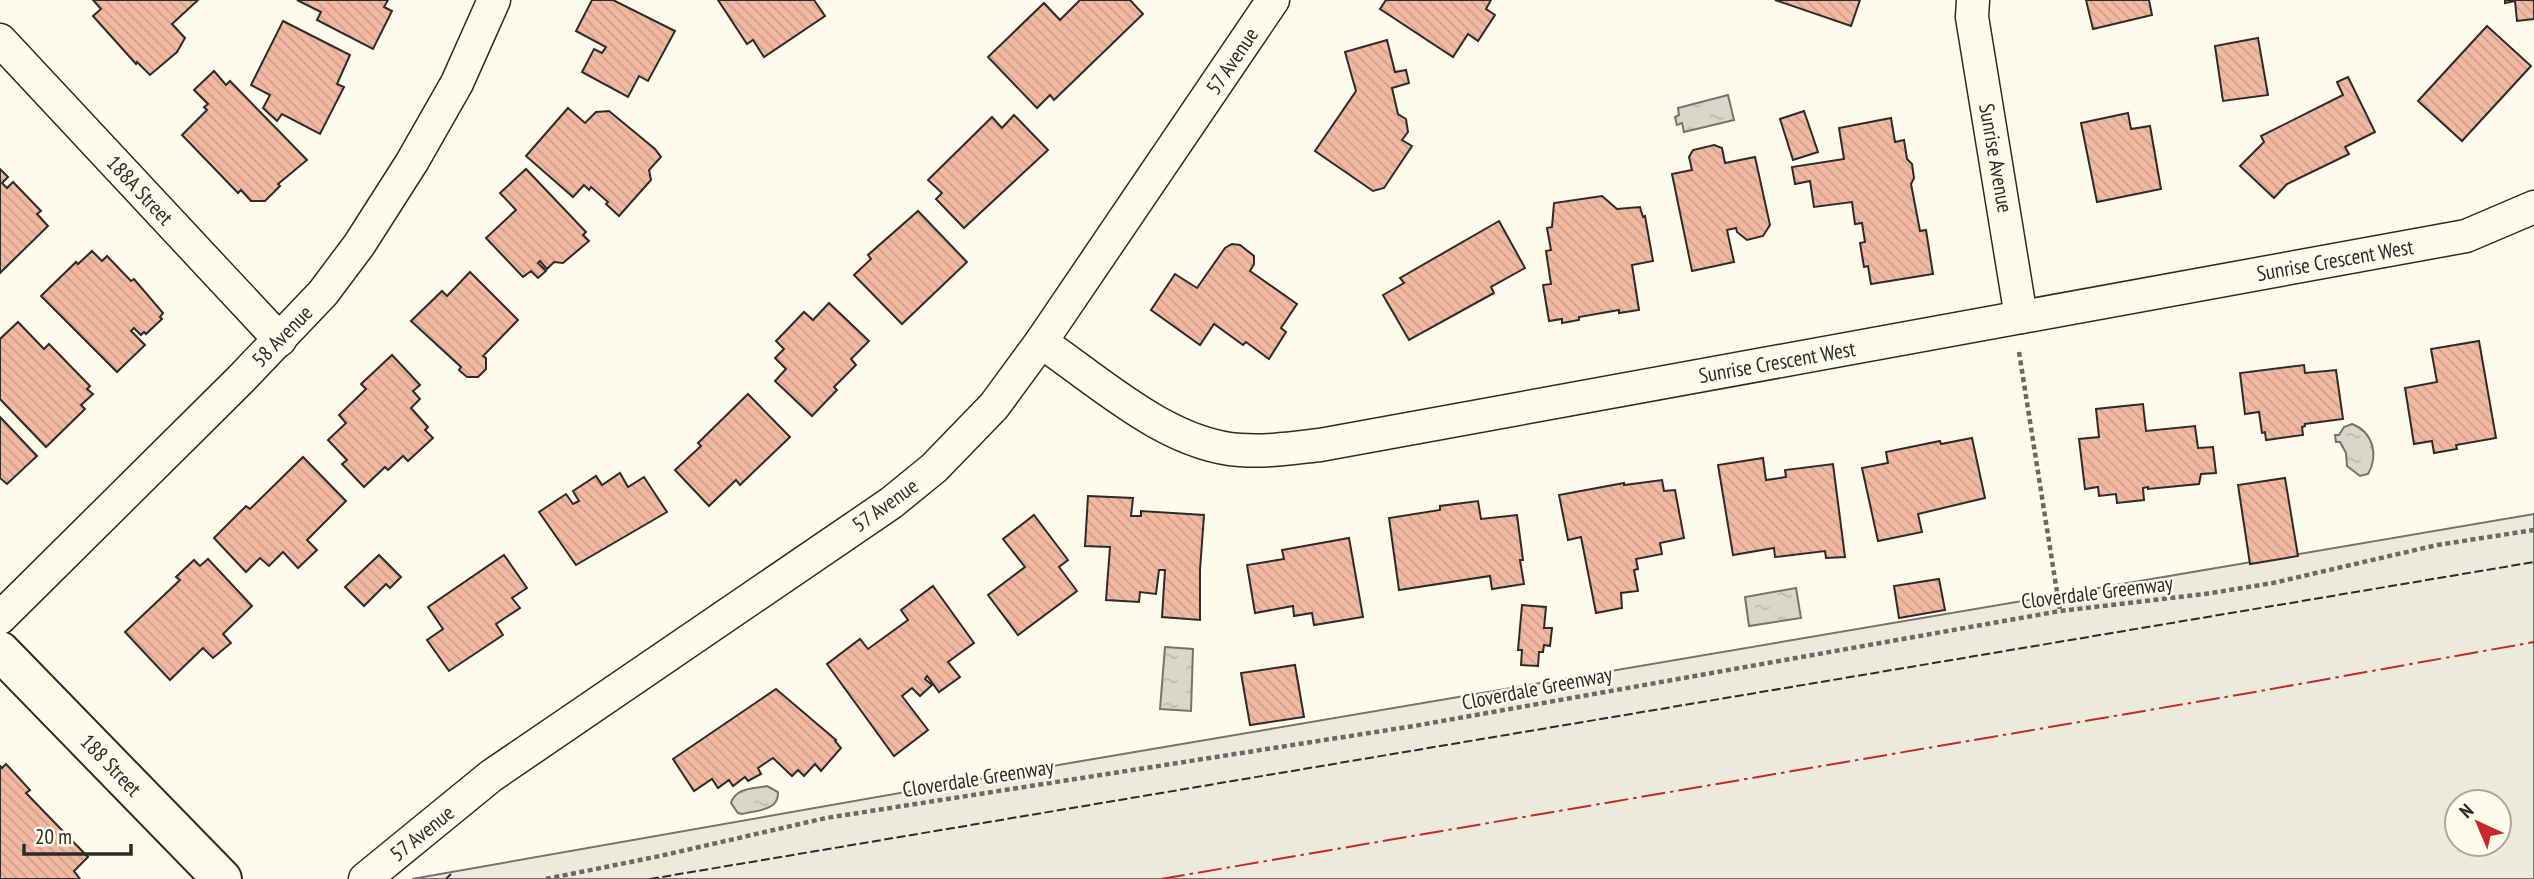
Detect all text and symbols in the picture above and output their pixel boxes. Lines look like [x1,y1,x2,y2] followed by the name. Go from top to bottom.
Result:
[1200,22,1264,100] street label: 57 Avenue
[1973,101,2019,215] street label: Sunrise Avenue
[101,150,179,231] street label: 188A Street
[2255,233,2416,287] street label: Sunrise Crescent West
[246,299,318,373] street label: 58 Avenue
[1697,335,1858,389] street label: Sunrise Crescent West
[847,472,923,538] street label: 57 Avenue
[2020,569,2174,615] street label: Cloverdale Greenway
[1460,660,1615,716] street label: Cloverdale Greenway
[75,728,147,802] street label: 188 Street
[901,753,1056,803] street label: Cloverdale Greenway
[2443,788,2513,858] north arrow
[384,799,460,867] street label: 57 Avenue
[2454,799,2478,823] text: N
[24,812,131,856] scale bar
[35,823,72,850] text: 20 m

